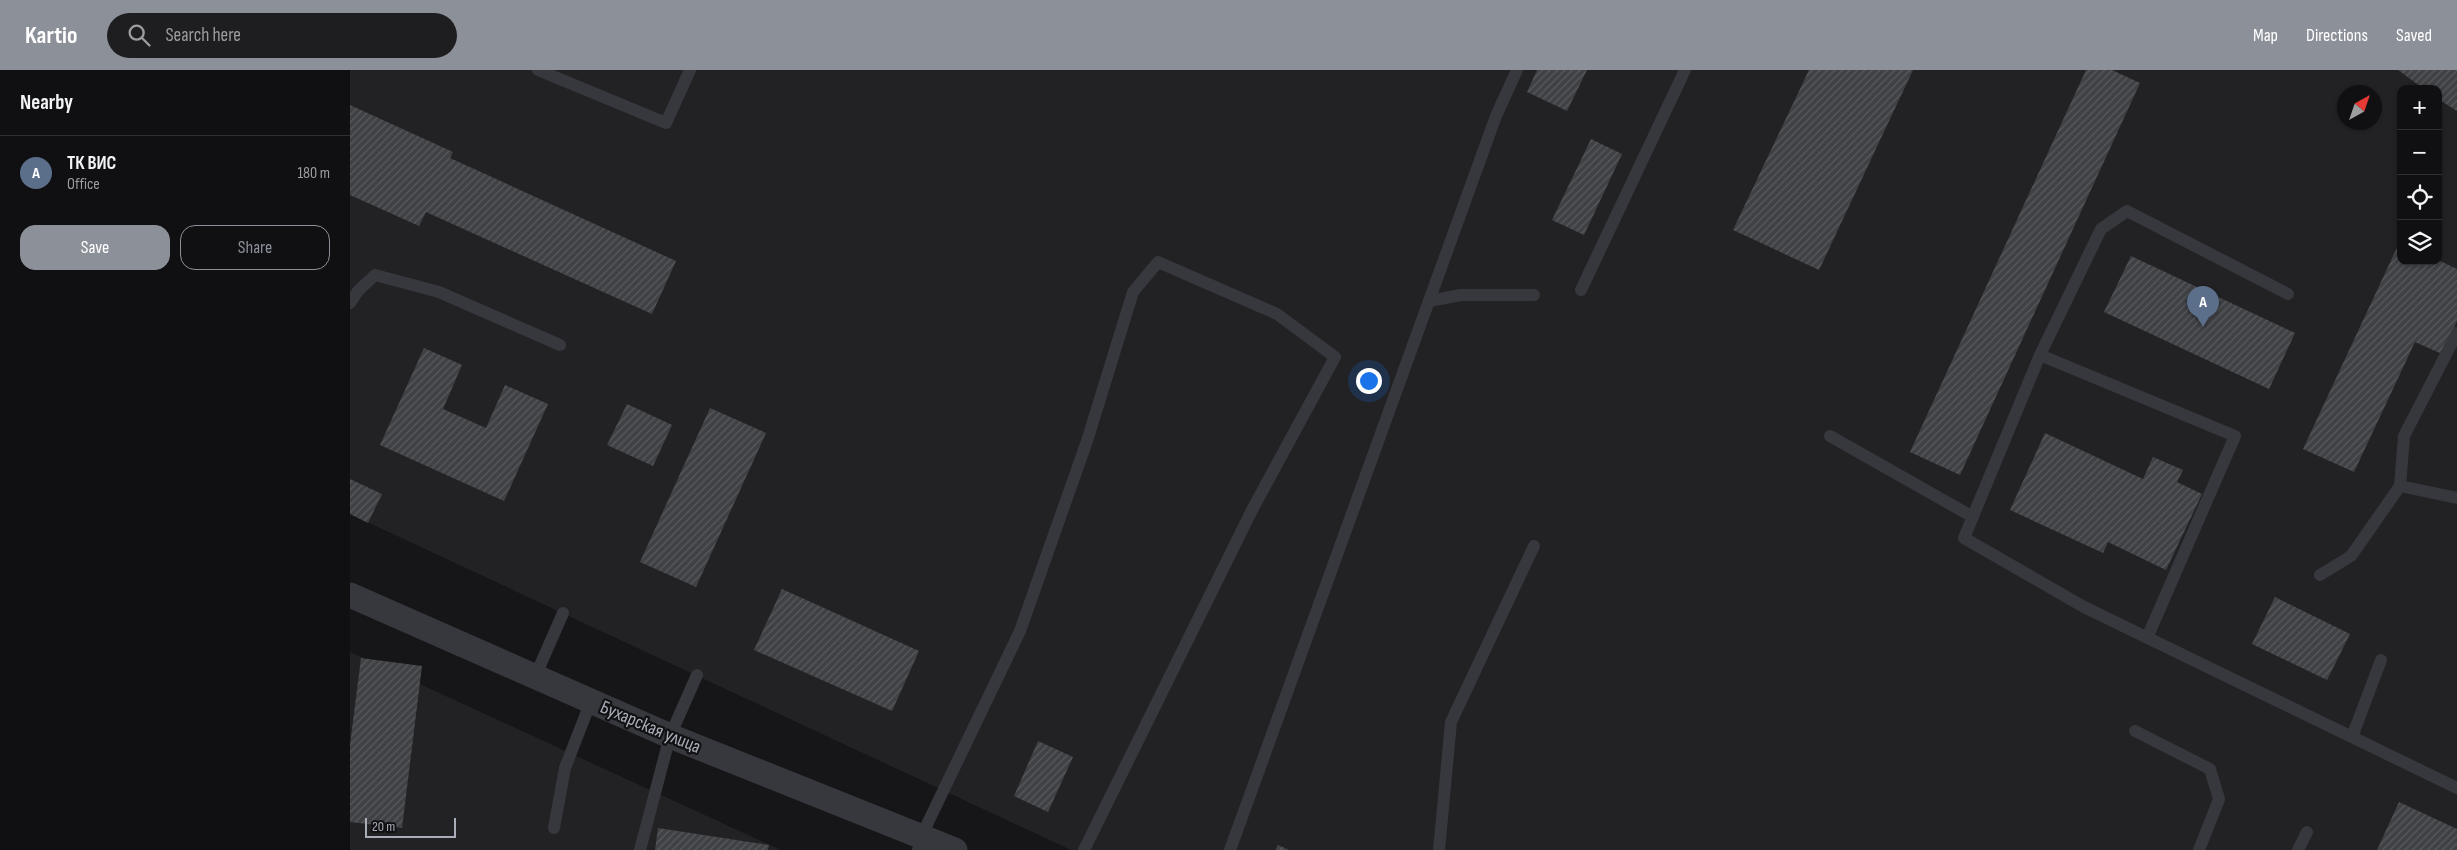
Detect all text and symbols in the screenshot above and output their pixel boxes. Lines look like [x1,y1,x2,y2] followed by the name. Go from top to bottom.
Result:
[107,13,457,58] search box
[25,21,77,50] text: Kartio
[125,21,153,49] icon: search
[165,24,241,47] text: Search here
[2253,25,2278,46] text: Map
[2306,25,2368,46] text: Directions
[2396,25,2432,46] text: Saved
[2337,85,2382,130] north arrow
[2397,85,2442,265] map controls
[2397,85,2442,130] button: +
[20,90,73,115] text: Nearby
[2397,130,2442,175] button: −
[67,152,116,175] text: ТК ВИС
[32,164,40,183] text: A
[297,164,330,183] text: 180 m
[67,175,100,194] text: Office
[2397,175,2442,220] button: locate
[2397,220,2442,265] button: layers
[20,225,170,270] button: Save
[180,225,330,270] button: Share
[2187,286,2219,327] pin: A
[1356,368,1382,394] your location
[597,696,704,759] street label: Бухарская улица
[365,815,456,838] scale bar
[372,818,395,835] text: 20 m

